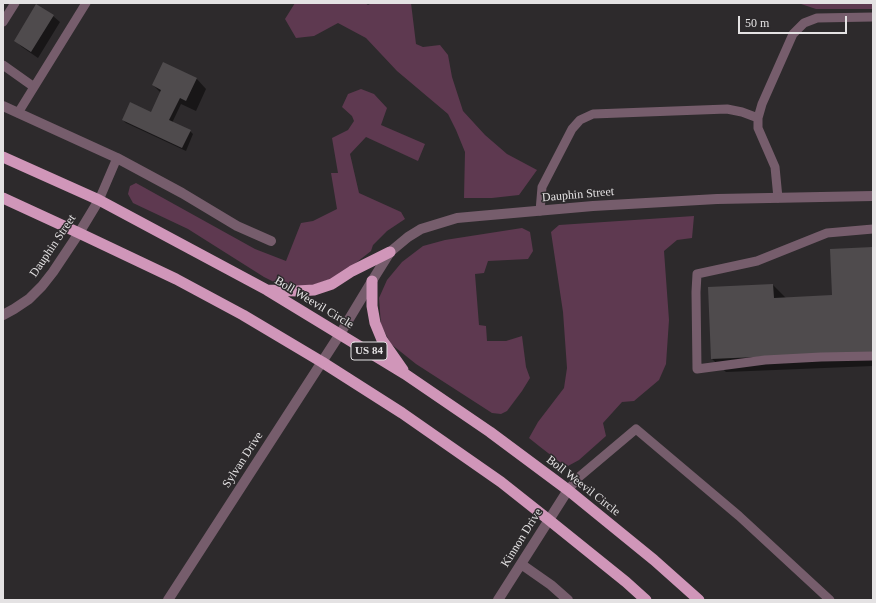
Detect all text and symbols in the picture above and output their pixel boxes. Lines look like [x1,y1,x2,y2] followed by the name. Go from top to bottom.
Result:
[740,8,849,34] scale bar
[745,16,769,30] text: 50 m
[541,185,615,205] street label: Dauphin Street
[27,212,79,280] street label: Dauphin Street
[272,274,356,332] street label: Boll Weevil Circle
[351,342,387,360] road number: US 84
[220,429,266,491] street label: Sylvan Drive
[543,453,623,519] street label: Boll Weevil Circle
[498,506,546,570] street label: Kinnon Drive

